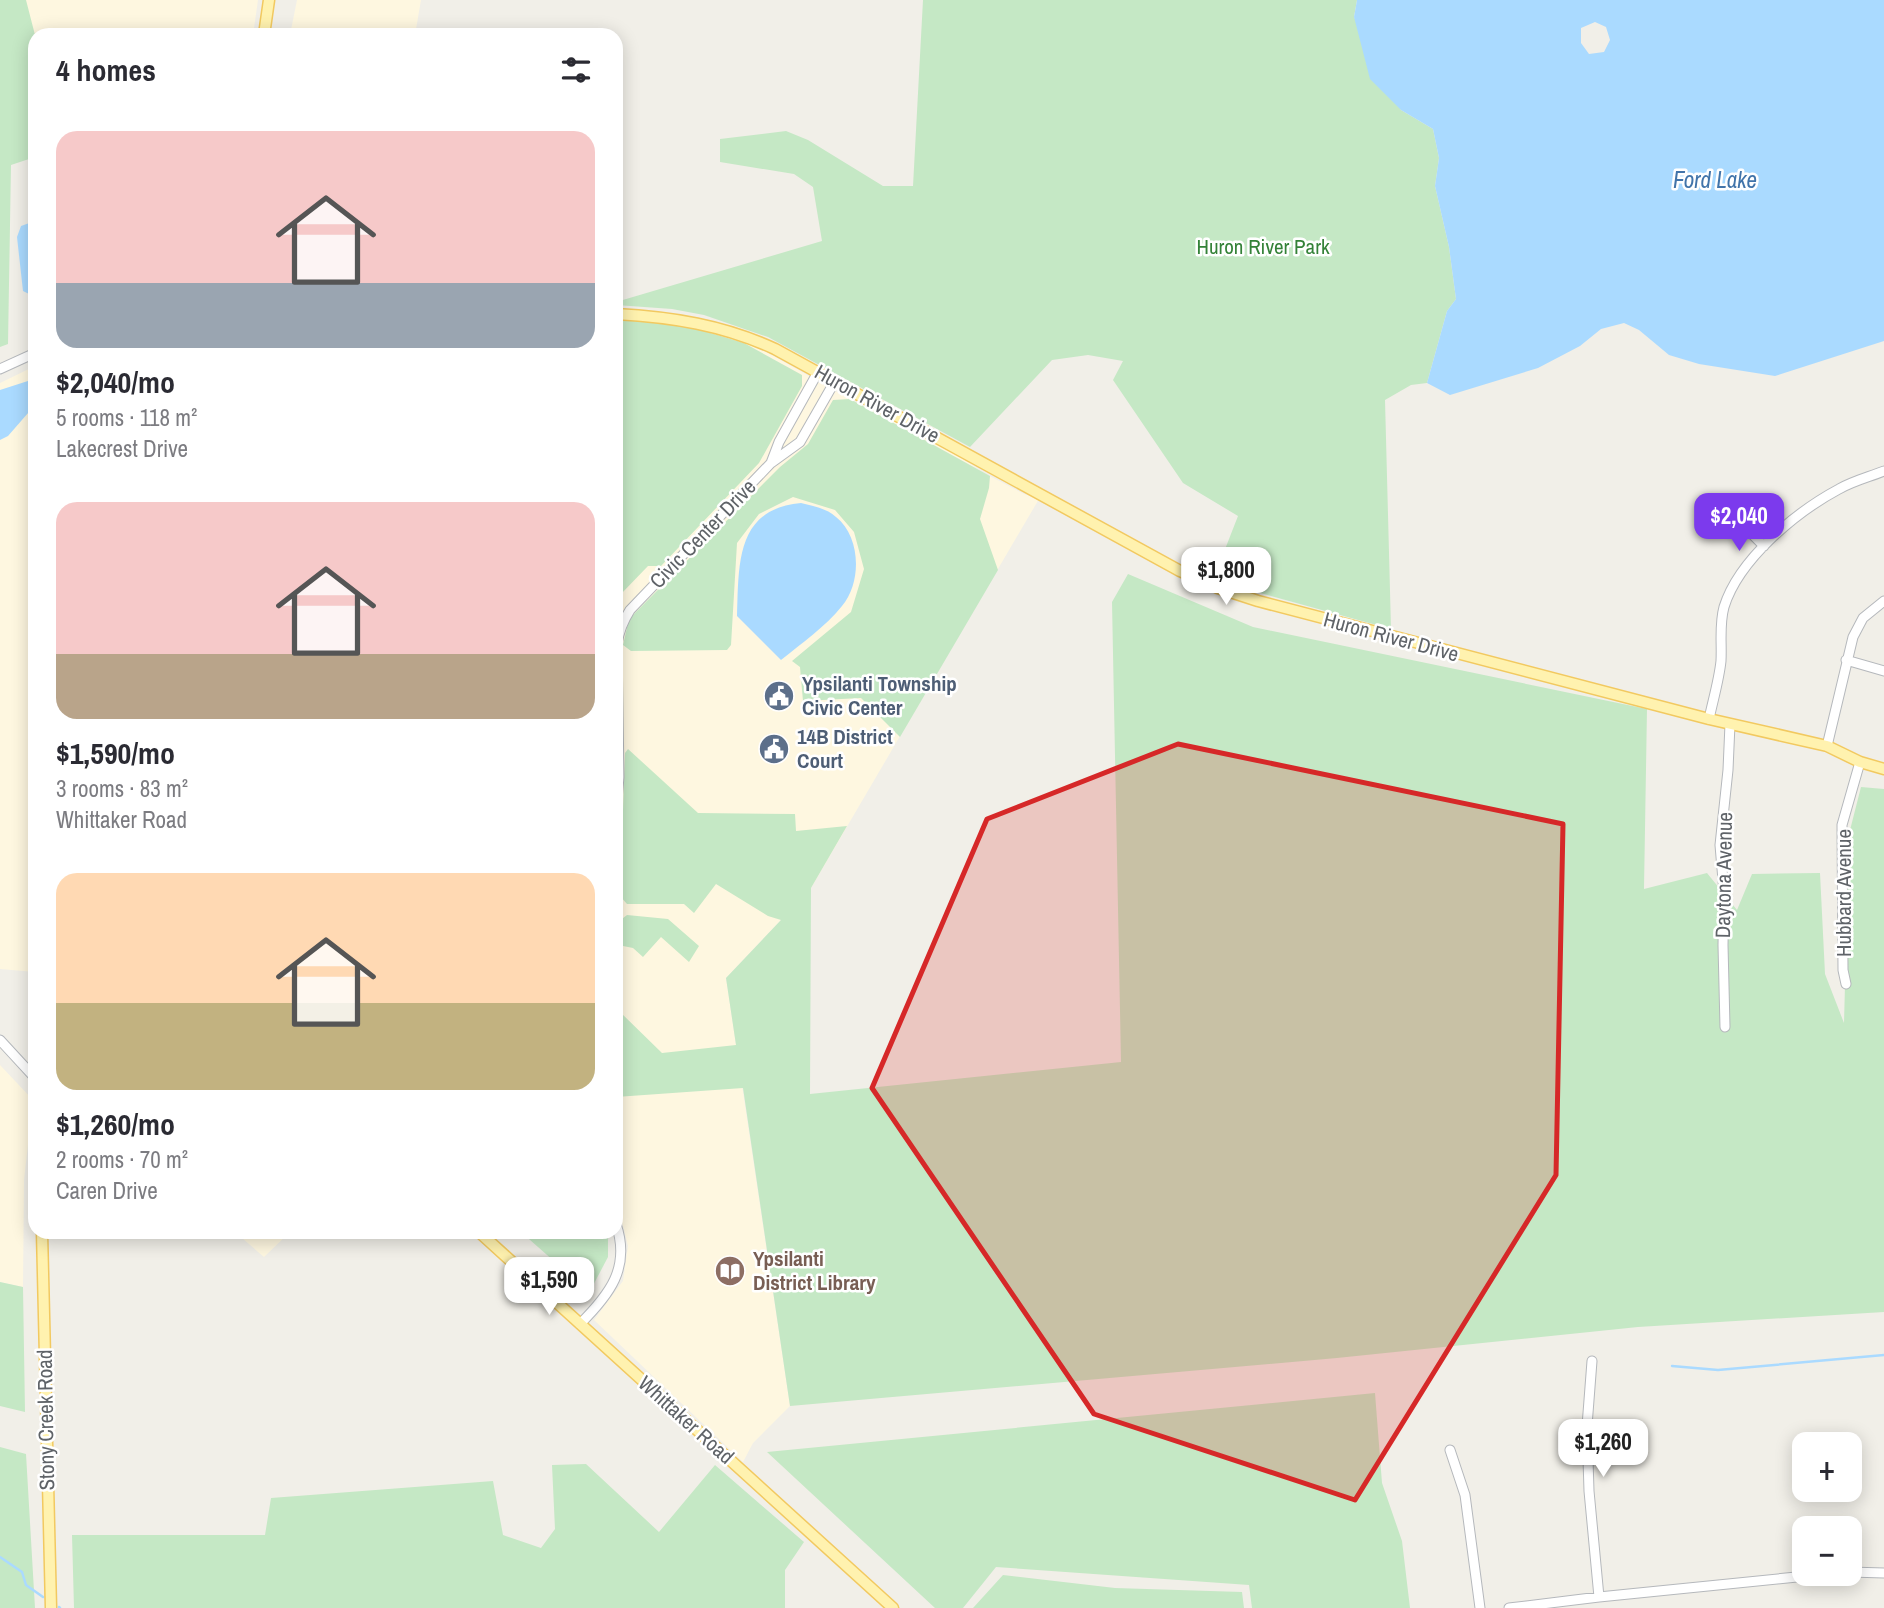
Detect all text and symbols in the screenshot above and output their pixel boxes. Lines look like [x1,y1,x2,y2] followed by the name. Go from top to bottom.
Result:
[56,50,156,90] text: 4 homes
[557,51,595,89] icon: filters
[1673,164,1757,195] water label: Ford Lake
[263,177,389,303] icon: home
[1196,232,1330,261] park label: Huron River Park
[810,357,945,450] street label: Huron River Drive
[56,362,175,402] text: $2,040/mo
[56,402,197,433] text: 5 rooms · 118 m²
[56,433,188,464] text: Lakecrest Drive
[643,473,762,595] street label: Civic Center Drive
[1682,494,1796,553] pin: $2,040
[1710,500,1768,531] text: $2,040
[263,548,389,674] icon: home
[1169,548,1283,607] pin: $1,800
[1197,554,1255,585] text: $1,800
[1320,605,1462,668] street label: Huron River Drive
[802,669,957,722] place label: Ypsilanti Township Civic Center
[762,679,796,713] public building icon: Ypsilanti Township Civic Center
[797,722,893,775] place label: 14B District Court
[757,732,791,766] public building icon: 14B District Court
[56,733,175,773] text: $1,590/mo
[56,773,188,804] text: 3 rooms · 83 m²
[56,804,187,835] text: Whittaker Road
[1708,812,1739,938] street label: Daytona Avenue
[1829,829,1858,957] street label: Hubbard Avenue
[263,919,389,1045] icon: home
[56,1104,175,1144] text: $1,260/mo
[56,1144,188,1175] text: 2 rooms · 70 m²
[56,1175,158,1206] text: Caren Drive
[753,1244,876,1297] place label: Ypsilanti District Library
[713,1254,747,1288] library icon: Ypsilanti District Library
[492,1258,606,1317] pin: $1,590
[520,1264,578,1295] text: $1,590
[30,1349,61,1491] street label: Stony Creek Road
[632,1369,740,1470] street label: Whittaker Road
[1546,1420,1660,1479] pin: $1,260
[1574,1426,1632,1457] text: $1,260
[1792,1432,1862,1586] map controls
[1792,1432,1862,1502] button: +
[1792,1516,1862,1586] button: −

